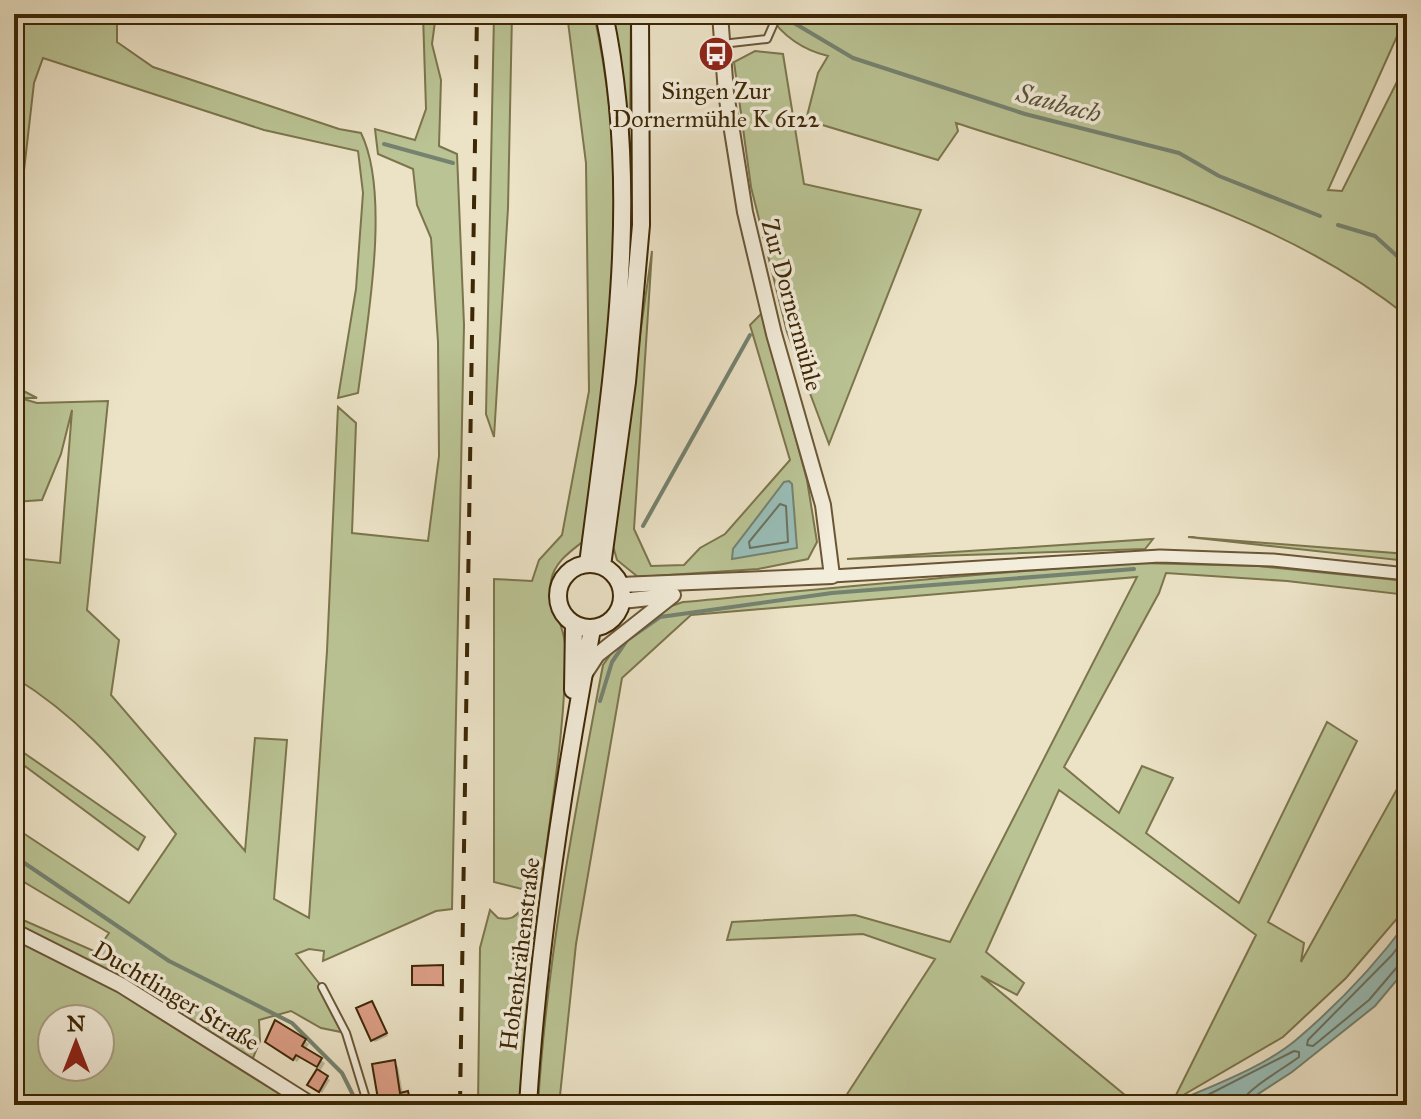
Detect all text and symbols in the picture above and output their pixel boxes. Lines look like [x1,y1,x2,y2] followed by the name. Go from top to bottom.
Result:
[697,35,735,73] bus stop icon: Singen Zur Dornermühle K 6122
[612,76,820,134] place label: Singen Zur Dornermühle K 6122
[1012,76,1105,130] water label: Saubach
[755,216,829,394] street label: Zur Dornermühle
[493,856,547,1052] street label: Hohenkrähenstraße
[87,935,265,1057] street label: Duchtlinger Straße
[36,1003,116,1083] north arrow
[67,1010,86,1037] text: N

